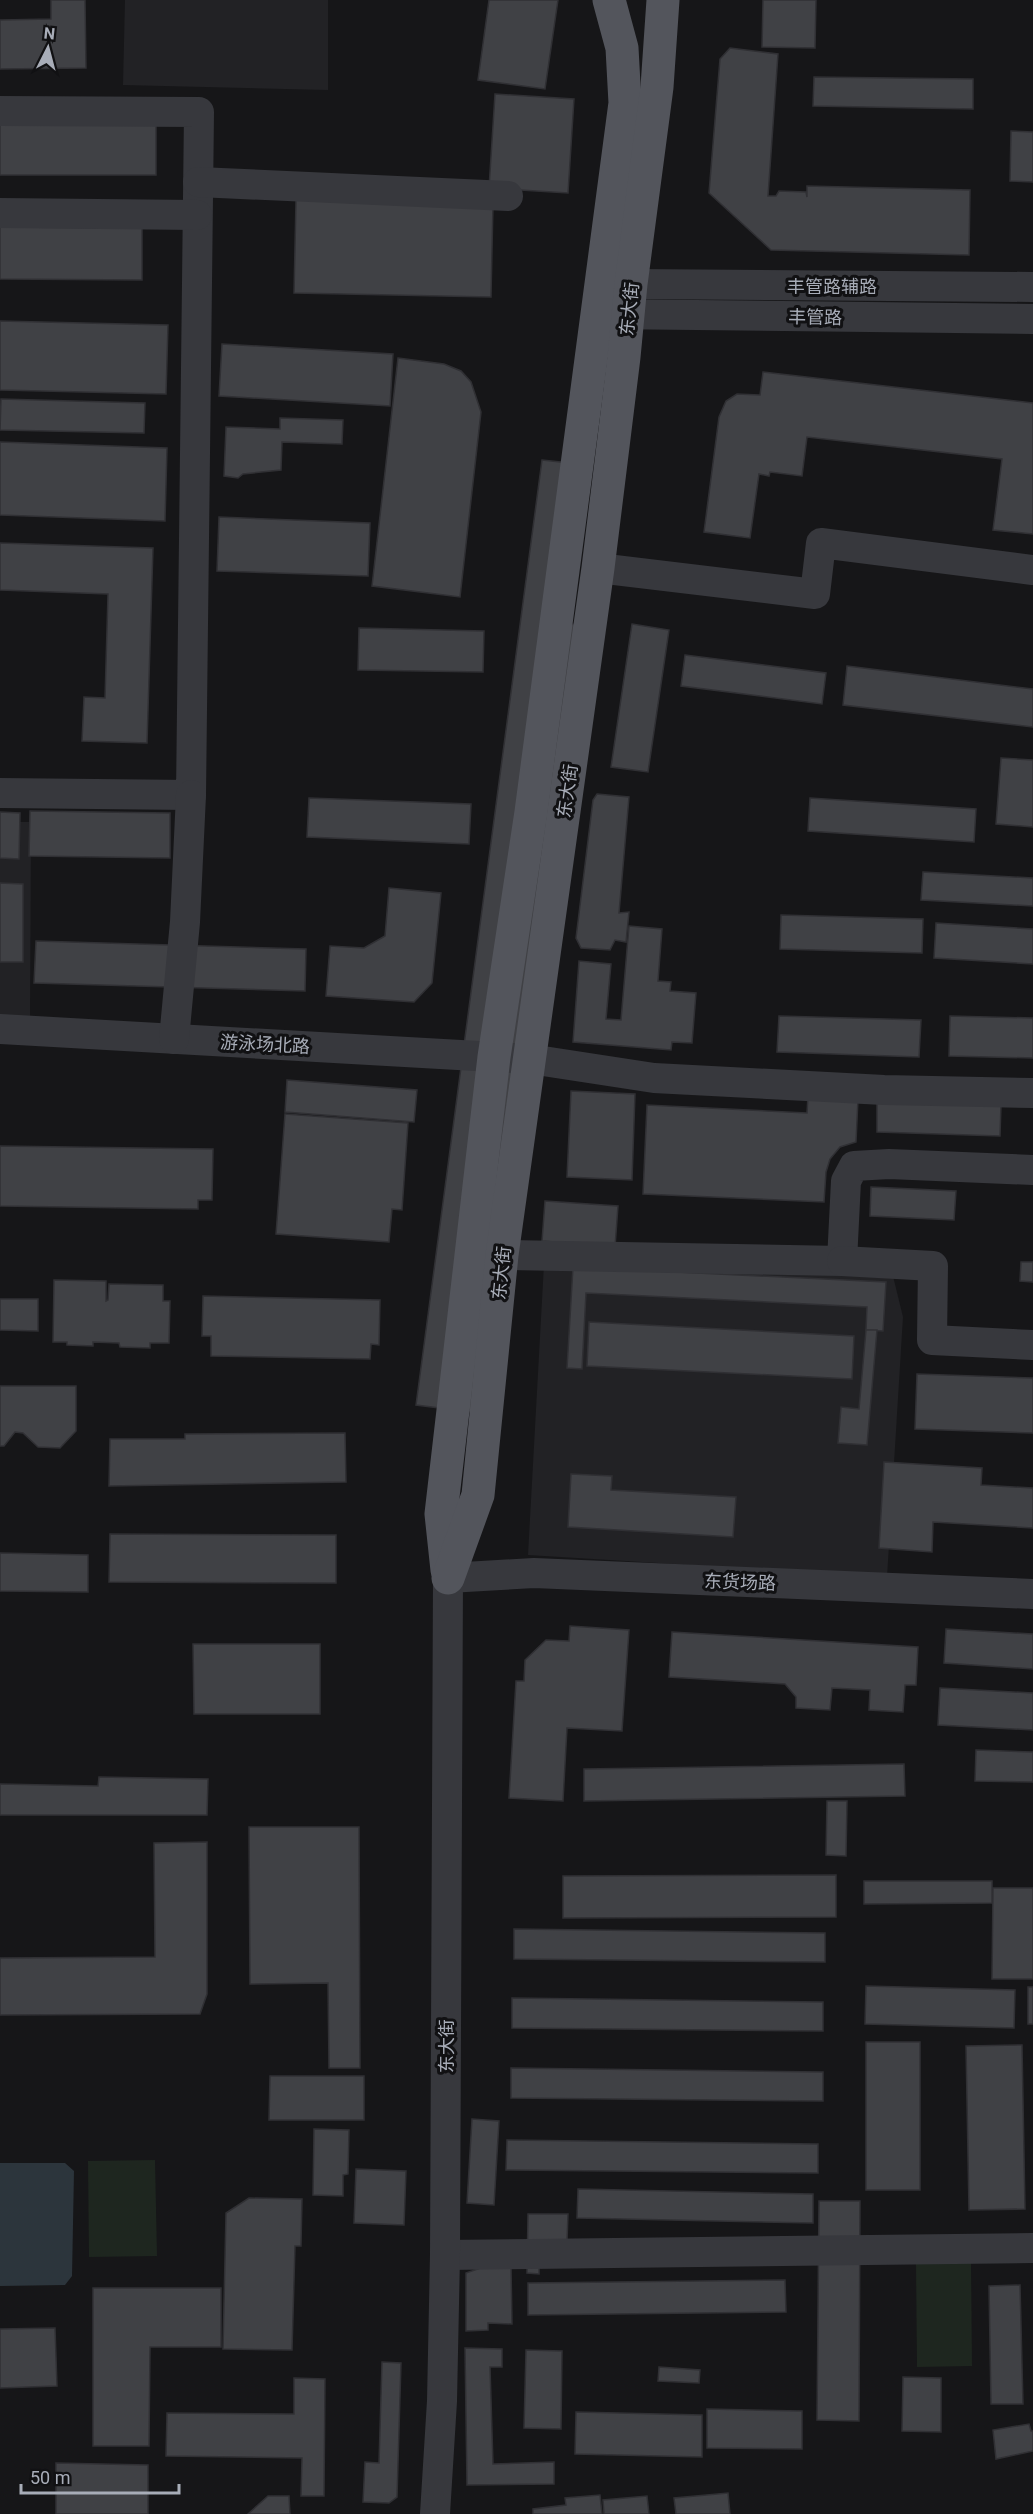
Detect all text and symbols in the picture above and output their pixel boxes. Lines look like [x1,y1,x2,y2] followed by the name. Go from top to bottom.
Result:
[18,18,78,78] north arrow
[43,24,56,44] text: N
[787,276,877,297] street label: 丰管路辅路
[616,281,642,337] street label: 东大街
[788,306,842,328] street label: 丰管路
[553,763,581,819] street label: 东大街
[220,1031,310,1057] street label: 游泳场北路
[488,1245,514,1301] street label: 东大街
[704,1570,776,1594] street label: 东货场路
[436,2019,457,2073] street label: 东大街
[21,2457,178,2495] scale bar
[30,2467,70,2488] text: 50 m

